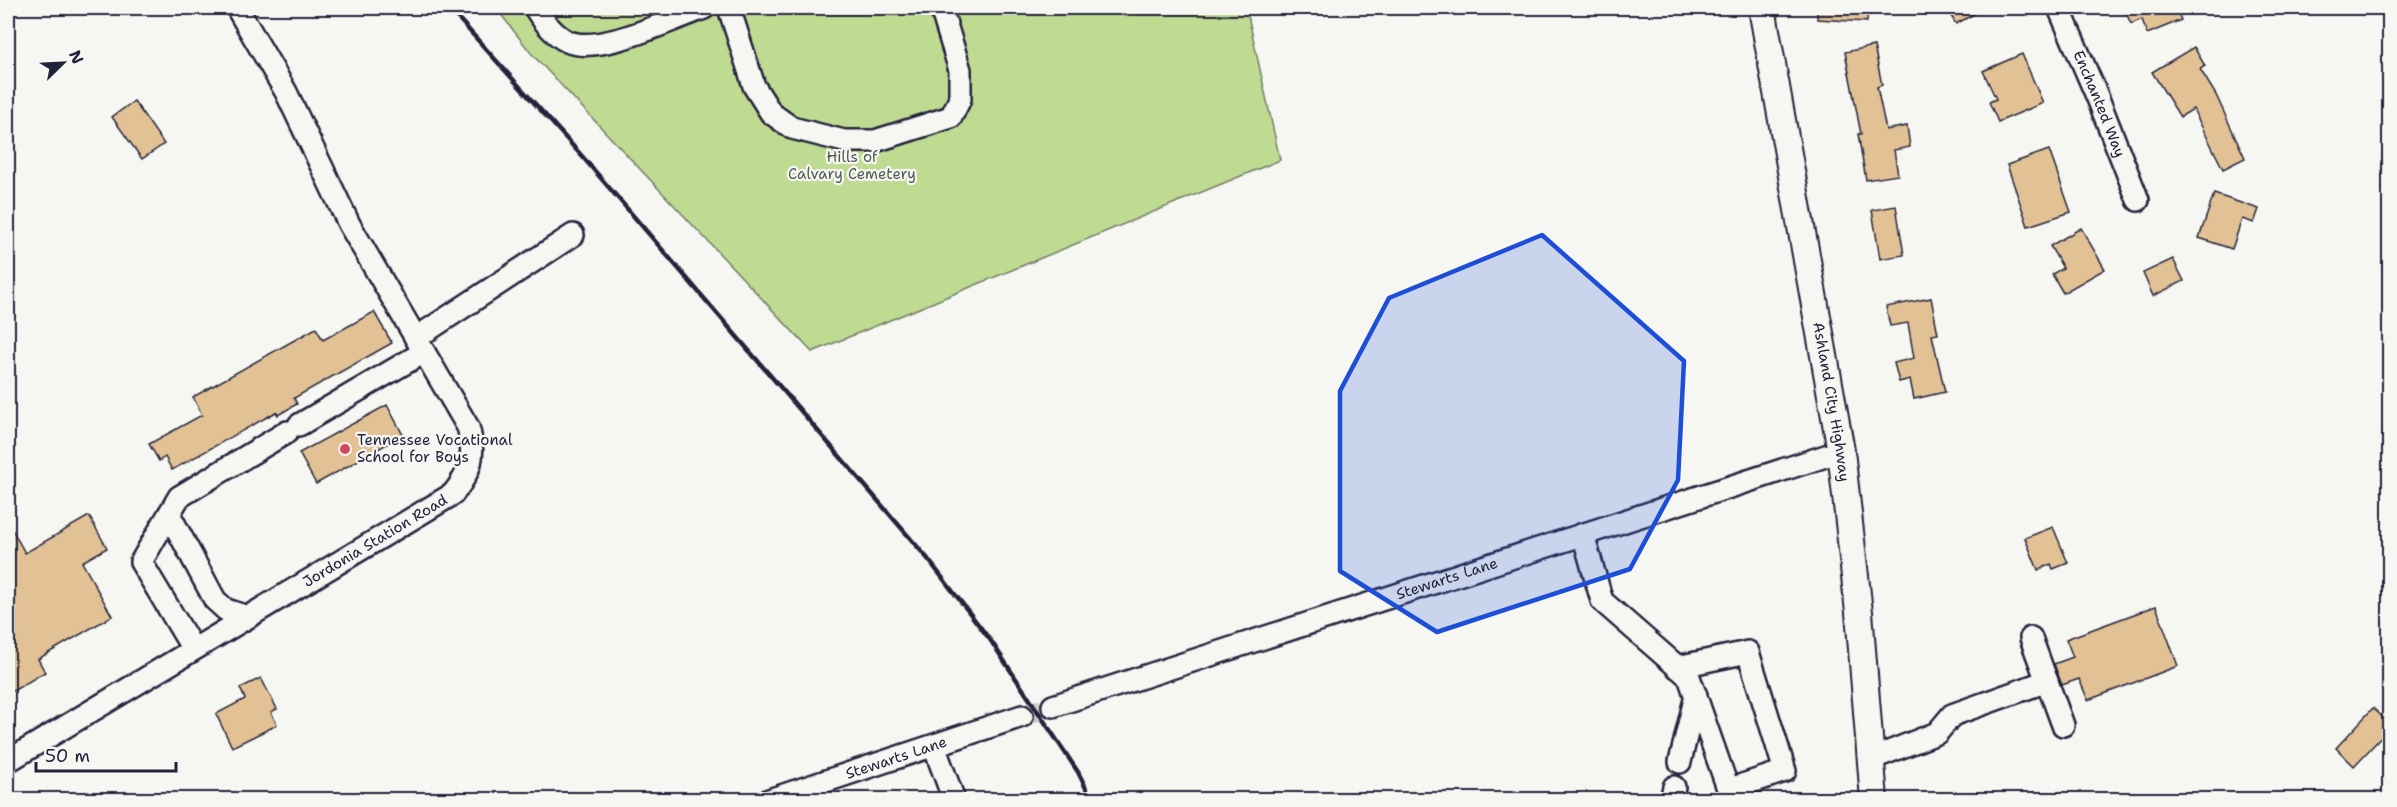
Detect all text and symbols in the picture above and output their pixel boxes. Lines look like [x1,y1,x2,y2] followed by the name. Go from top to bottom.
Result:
[33,33,93,93] north arrow
[64,47,88,67] text: N
[2069,47,2130,160] street label: Enchanted Way
[788,147,916,184] park label: Hills of Calvary Cemetery
[1808,320,1854,483] street label: Ashland City Highway
[357,430,513,467] place label: Tennessee Vocational School for Boys
[338,442,352,456] marker: Tennessee Vocational School for Boys
[299,489,451,592] street label: Jordonia Station Road
[1394,553,1500,604] street label: Stewarts Lane
[843,732,949,784] street label: Stewarts Lane
[36,735,176,773] scale bar
[45,744,90,768] text: 50 m

